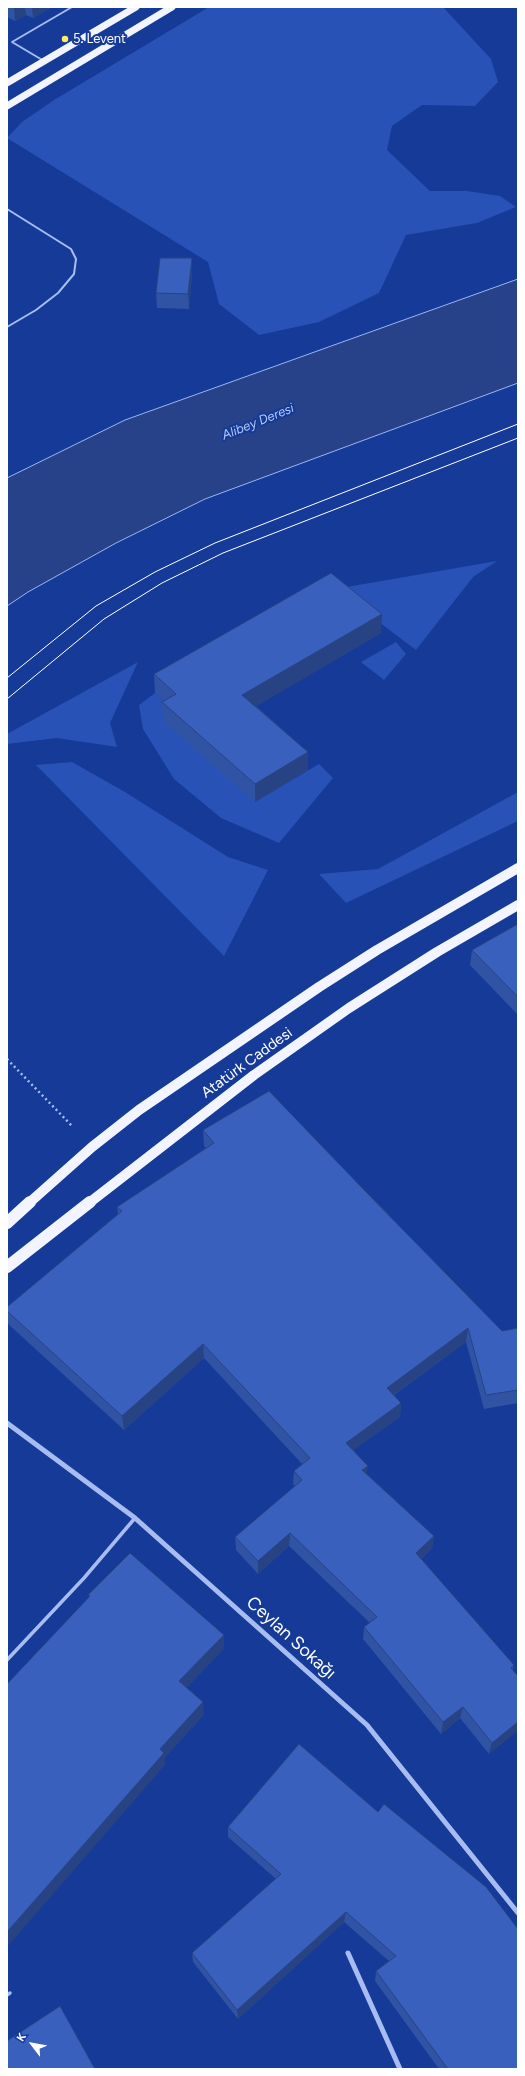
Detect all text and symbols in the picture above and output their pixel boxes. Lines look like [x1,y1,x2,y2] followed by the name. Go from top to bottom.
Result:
[73,31,126,47] place label: 5. Levent
[60,34,70,44] marker: 5. Levent
[220,400,296,444] water label: Alibey Deresi
[198,1024,296,1102] street label: Atatürk Caddesi
[242,1592,340,1684] street label: Ceylan Sokağı
[12,2024,52,2064] north arrow
[14,2031,29,2044] text: K

